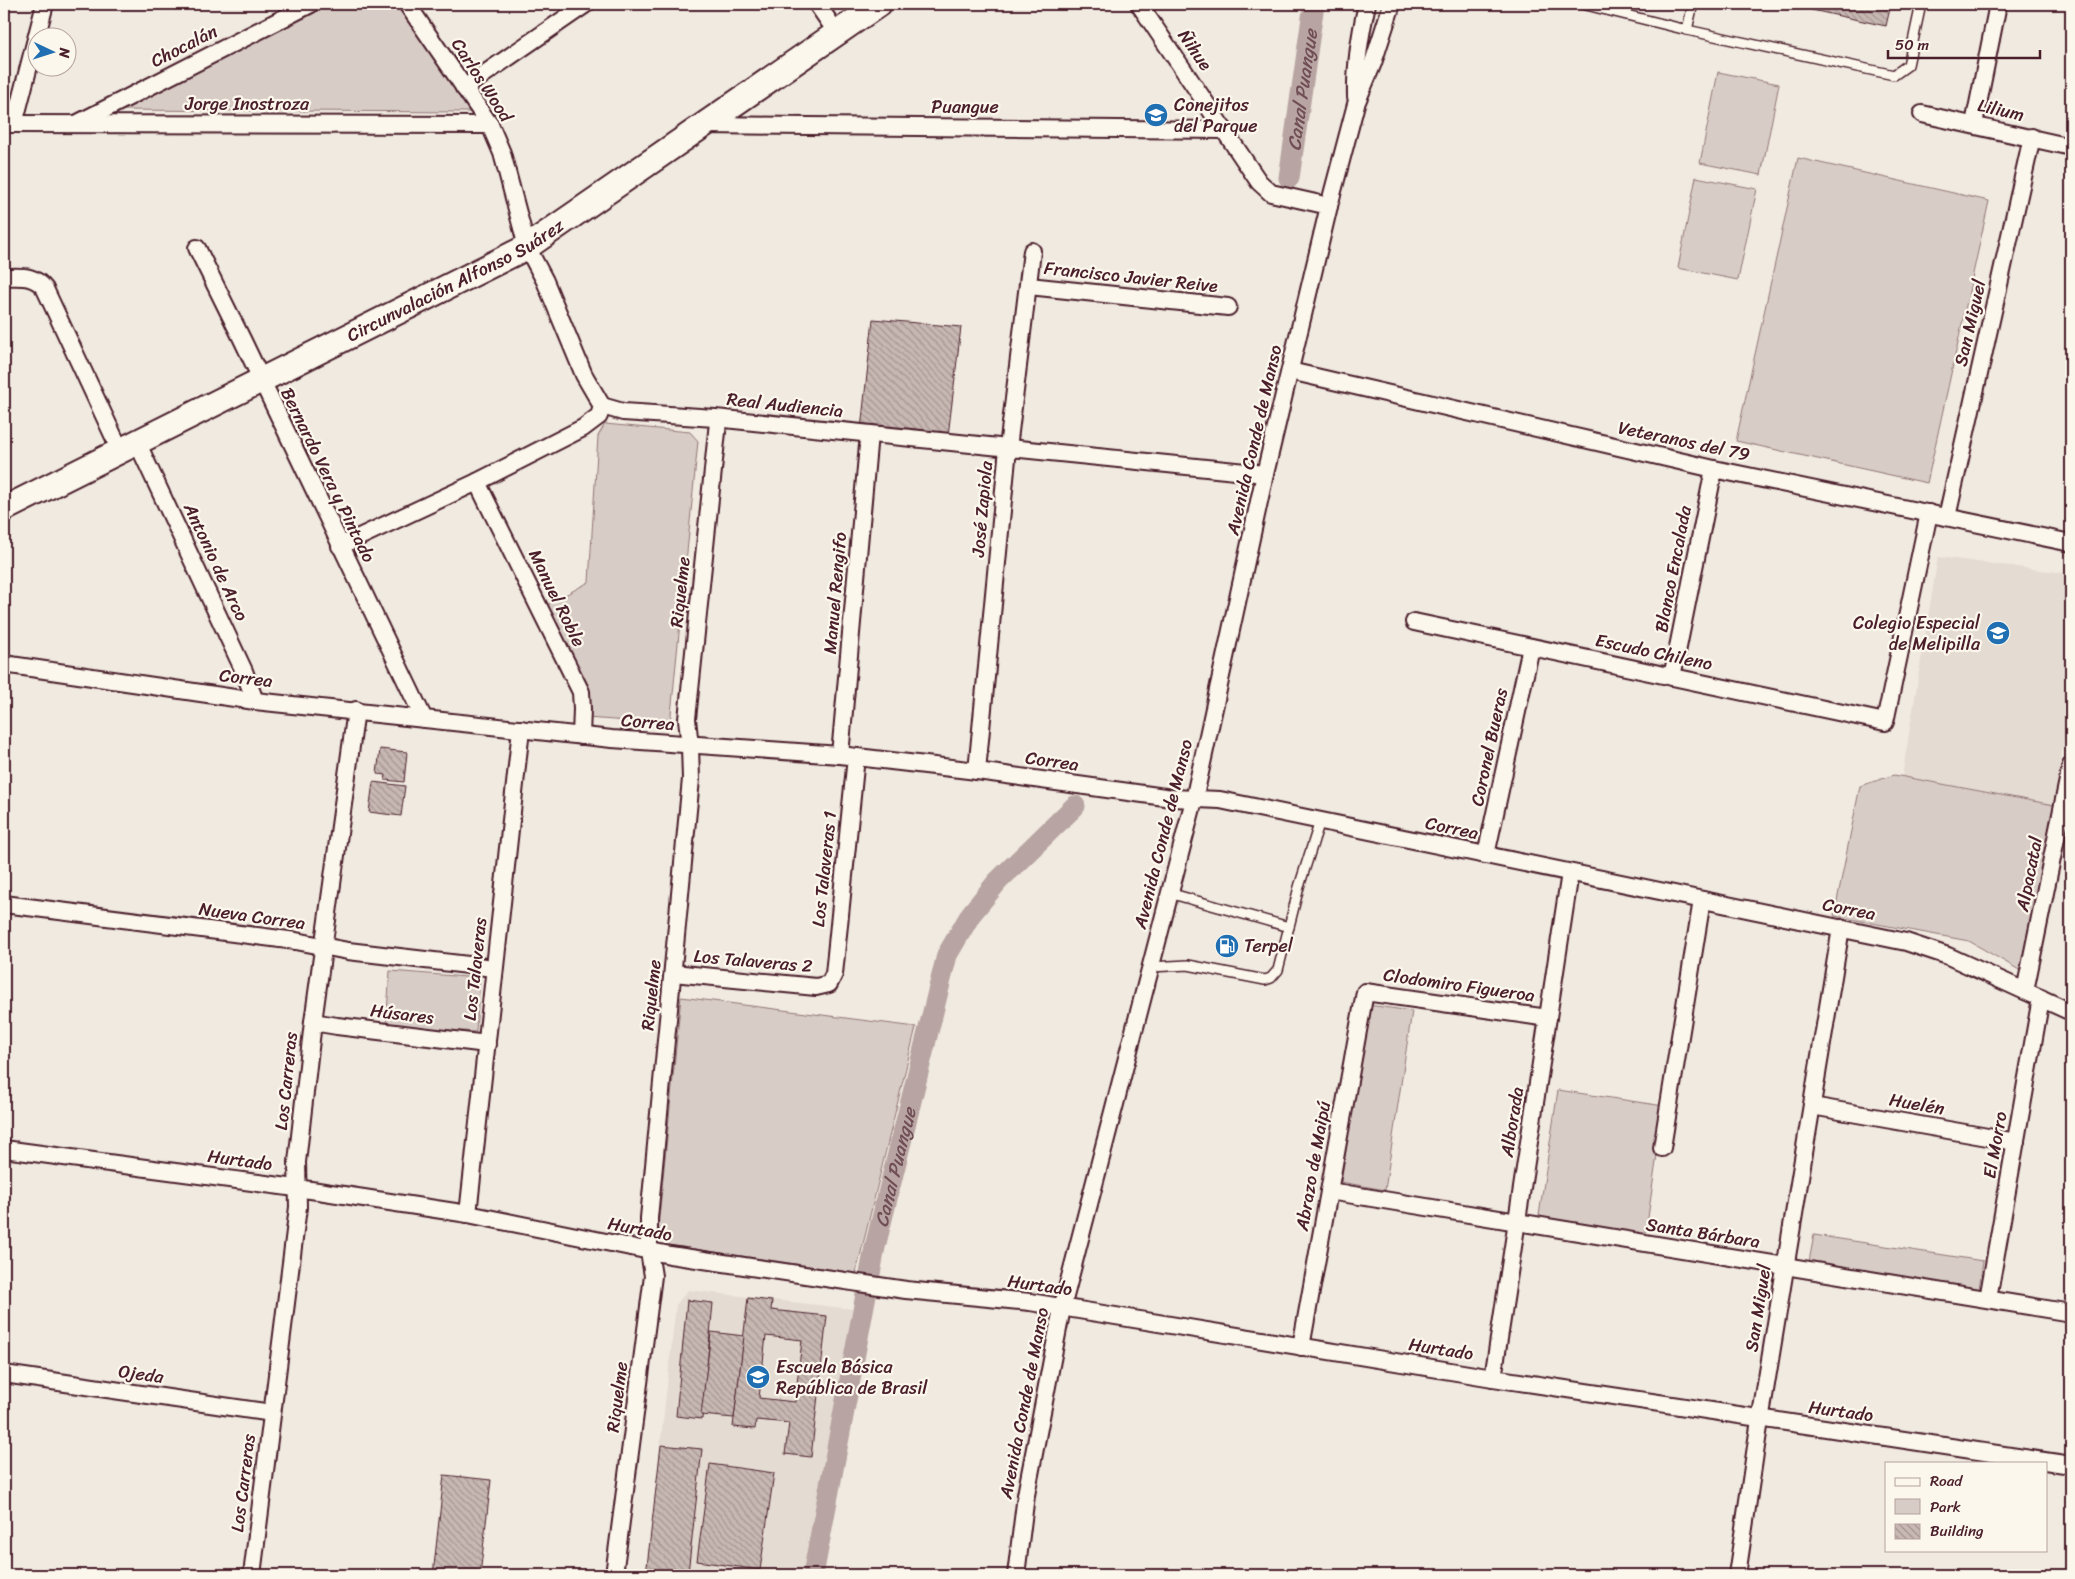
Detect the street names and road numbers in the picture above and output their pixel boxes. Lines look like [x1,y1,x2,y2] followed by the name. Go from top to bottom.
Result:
[145,15,223,77] street label: Chocalán
[1169,22,1221,78] street label: Ñihue
[443,31,522,130] street label: Carlos Wood
[184,88,310,120] street label: Jorge Inostroza
[1975,89,2028,131] street label: Lilium
[931,91,999,123] street label: Puangue
[341,210,571,351] street label: Circunvalación Alfonso Suárez
[1043,252,1220,302] street label: Francisco Javier Reive
[1944,276,1996,370] street label: San Miguel
[1216,342,1291,539] street label: Avenida Conde de Manso
[272,382,384,568] street label: Bernardo Vera y Pintado
[725,383,845,427] street label: Real Audiencia
[1615,411,1753,471] street label: Veteranos del 79
[962,459,1002,559] street label: José Zapiola
[174,497,257,627] street label: Antonio de Arco
[1645,502,1701,635] street label: Blanco Encalada
[814,531,856,655] street label: Manuel Rengifo
[519,544,595,652] street label: Manuel Roble
[660,555,700,629] street label: Riquelme
[1592,624,1716,680] street label: Escudo Chileno
[218,659,274,697] street label: Correa
[1461,684,1517,809] street label: Coronel Bueras
[620,704,676,740] street label: Correa
[1124,736,1202,933] street label: Avenida Conde de Manso
[1023,741,1081,781] street label: Correa
[1423,807,1481,849] street label: Correa
[802,809,846,928] street label: Los Talaveras 1
[2006,833,2052,915] street label: Alpacatal
[1820,888,1878,930] street label: Correa
[197,893,307,939] street label: Nueva Correa
[454,915,496,1022] street label: Los Talaveras
[692,940,814,982] street label: Los Talaveras 2
[631,958,671,1032] street label: Riquelme
[1381,959,1537,1011] street label: Clodomiro Figueroa
[368,994,436,1034] street label: Húsares
[265,1029,307,1132] street label: Los Carreras
[1887,1083,1948,1125] street label: Huelén
[1491,1085,1533,1160] street label: Alborada
[1286,1098,1340,1234] street label: Abrazo de Maipú
[1973,1109,2017,1181] street label: El Morro
[206,1140,275,1180] street label: Hurtado
[605,1207,675,1251] street label: Hurtado
[1644,1208,1762,1258] street label: Santa Bárbara
[1735,1261,1781,1354] street label: San Miguel
[1006,1265,1075,1305] street label: Hurtado
[990,1304,1058,1502] street label: Avenida Conde de Manso
[1406,1328,1476,1370] street label: Hurtado
[116,1355,167,1393] street label: Ojeda
[597,1360,637,1434] street label: Riquelme
[1807,1391,1876,1431] street label: Hurtado
[221,1431,265,1534] street label: Los Carreras

